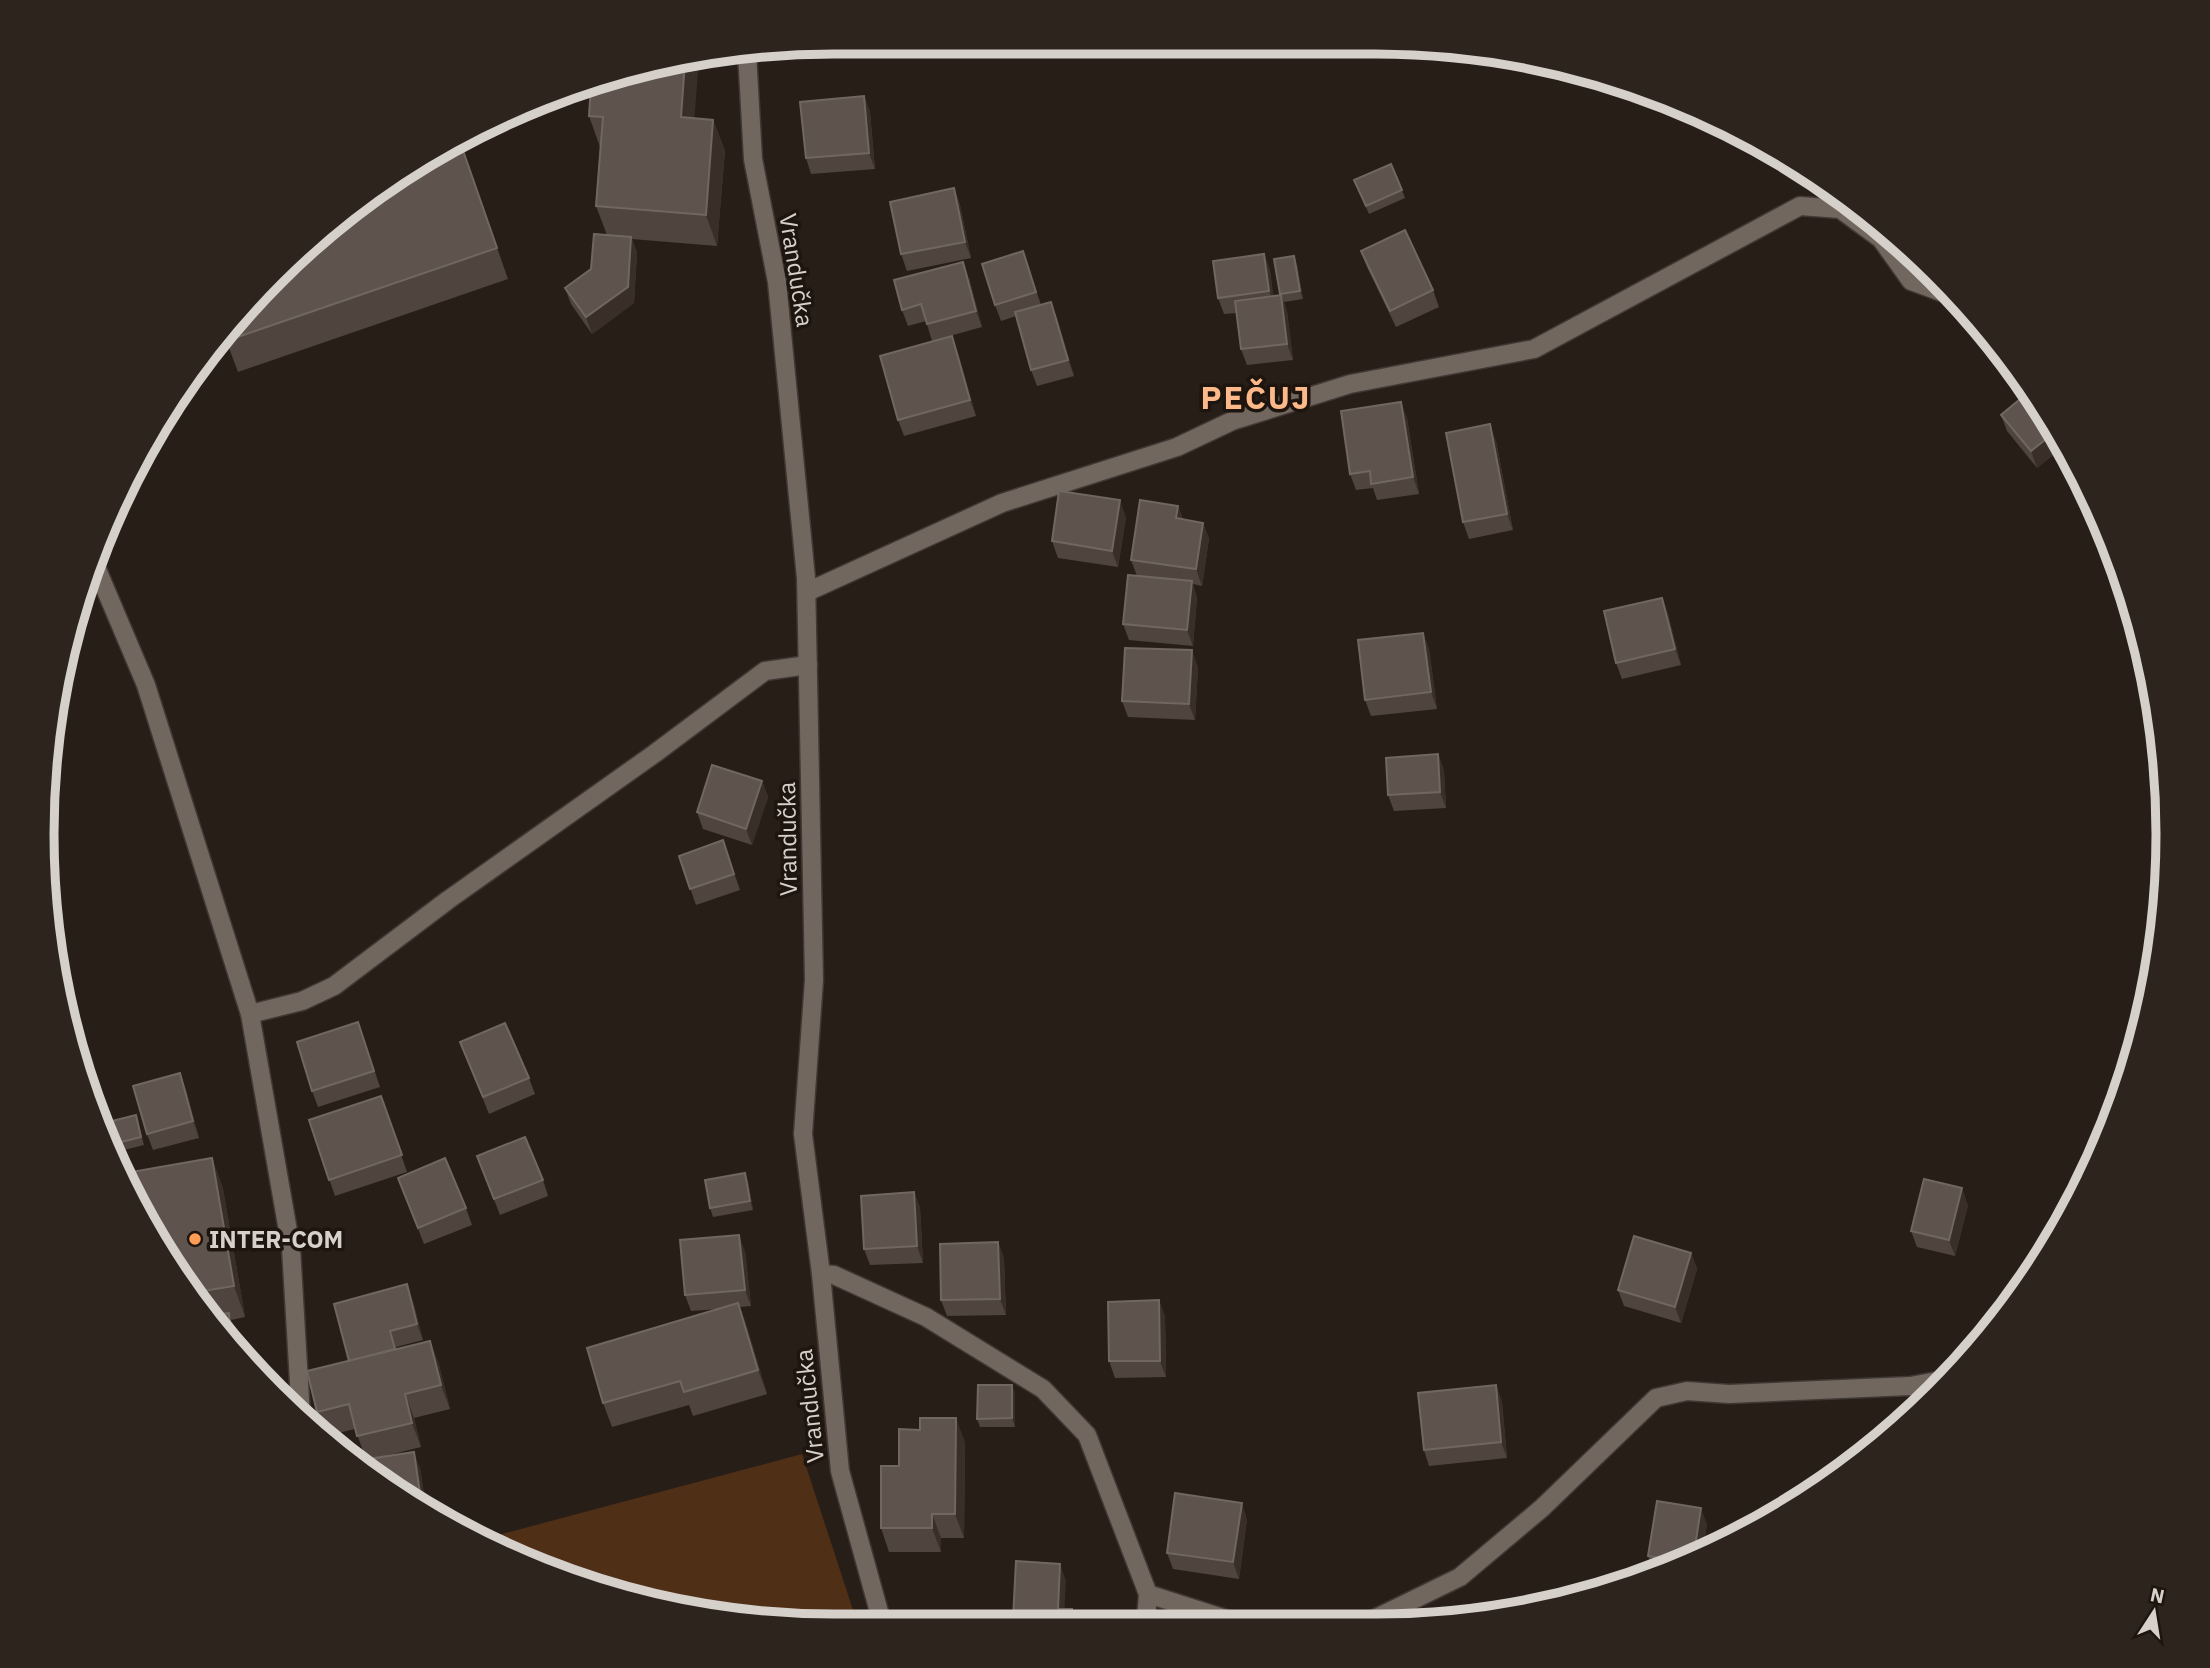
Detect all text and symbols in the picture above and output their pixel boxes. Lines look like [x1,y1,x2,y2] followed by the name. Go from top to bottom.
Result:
[772,211,822,329] street label: Vrandučka
[1201,376,1311,418] district label: PEČUJ
[770,781,804,896] street label: Vrandučka
[209,1223,343,1255] place label: INTER-COM
[187,1231,203,1247] marker: INTER-COM
[787,1347,831,1465] street label: Vrandučka
[2119,1577,2189,1647] north arrow
[2148,1582,2167,1609] text: N

